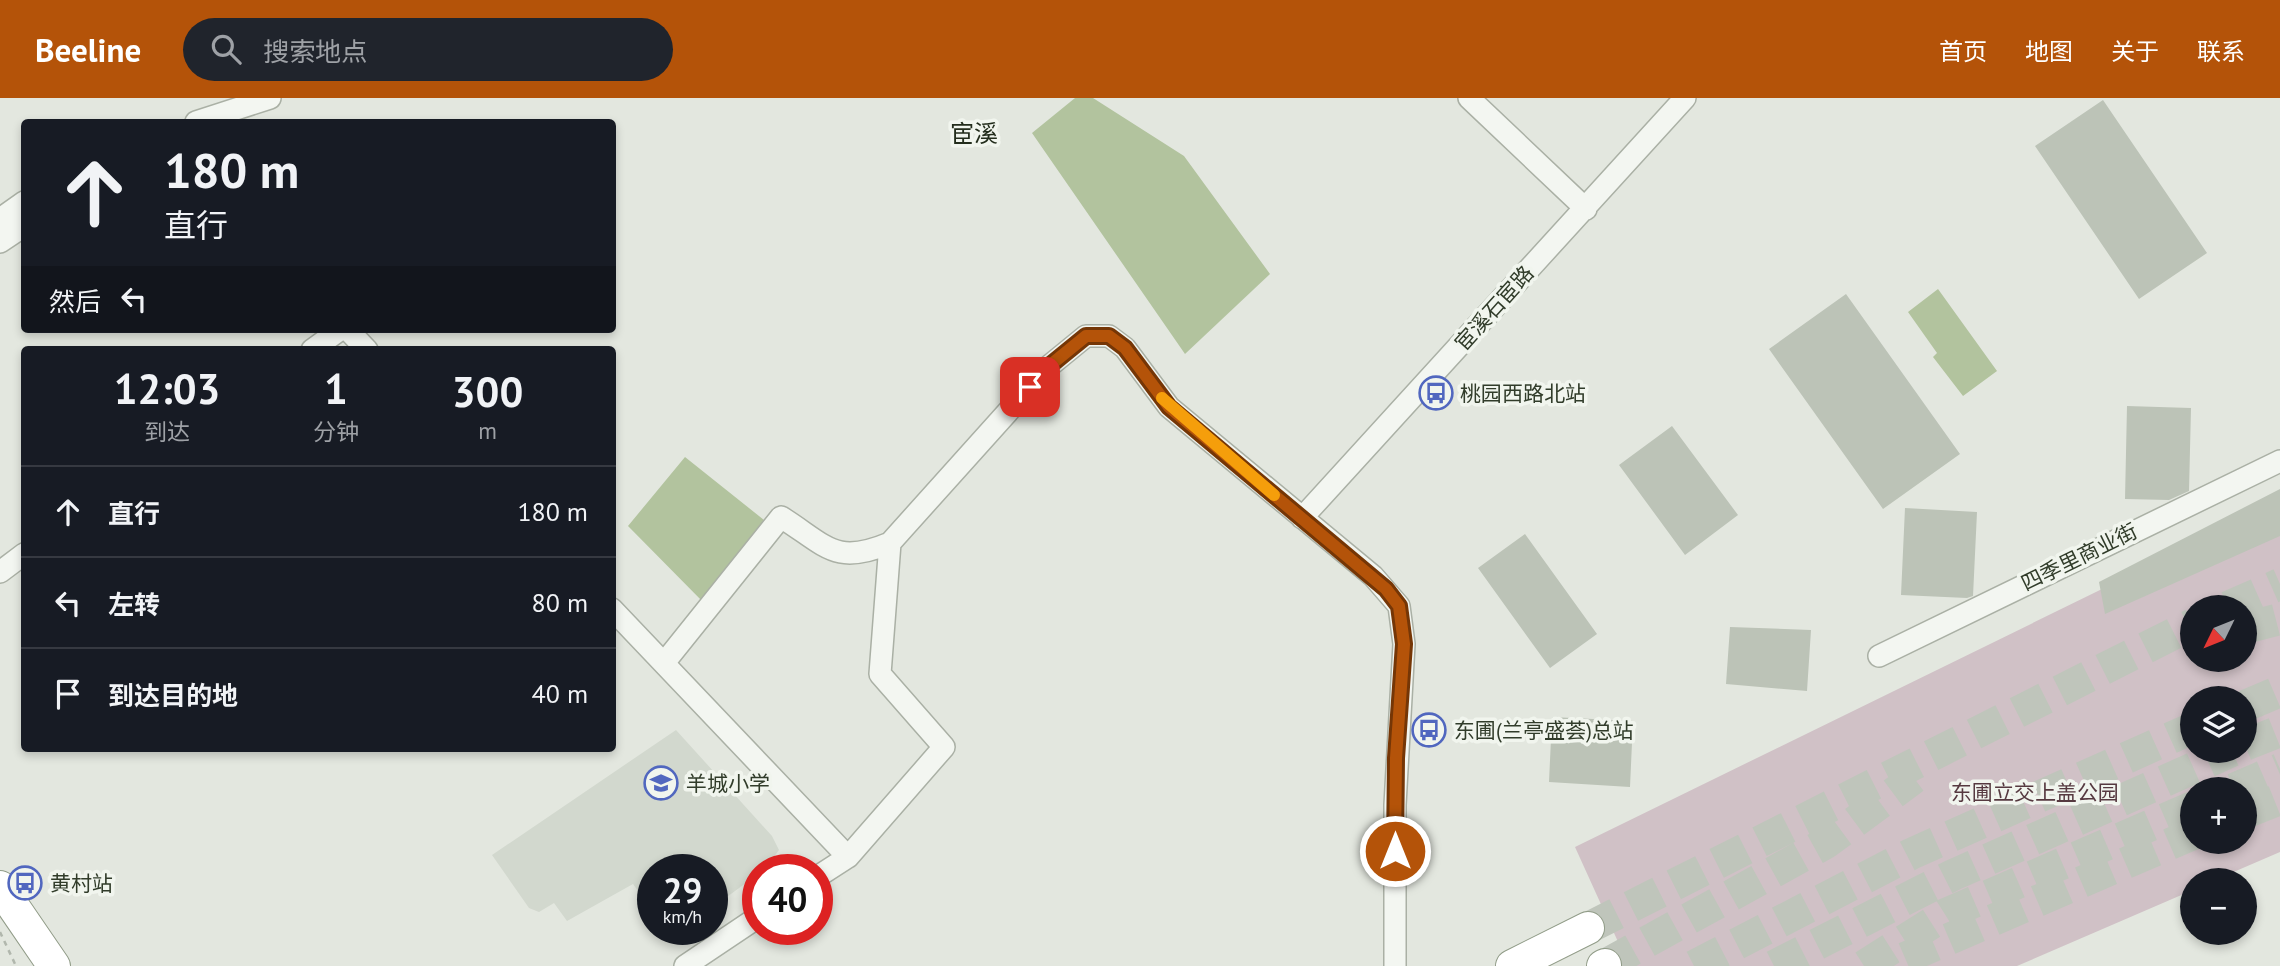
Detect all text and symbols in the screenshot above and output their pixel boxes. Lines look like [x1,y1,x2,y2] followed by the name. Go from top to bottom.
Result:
[183,18,673,81] search box
[35,28,141,71] text: Beeline
[207,30,245,68] icon: search
[263,35,367,68] text: 搜索地点
[1939,36,1987,67] text: 首页
[2025,36,2073,67] text: 地图
[2111,36,2159,67] text: 关于
[2197,36,2245,67] text: 联系
[950,118,998,149] district label: 宦溪
[164,138,299,202] text: 180 m
[49,147,140,238] icon: ahead
[164,204,228,246] text: 直行
[1449,260,1539,356] street label: 宦溪石宦路
[115,280,153,318] icon: left
[49,285,101,318] text: 然后
[1000,357,1060,417] pin
[114,361,220,416] text: 12:03
[324,361,348,416] text: 1
[452,364,523,419] text: 300
[1011,368,1049,406] icon: arrive
[1417,374,1455,412] bus stop icon: 桃园西路北站
[1460,380,1586,407] place label: 桃园西路北站
[478,416,497,445] text: m
[144,417,190,446] text: 到达
[313,417,359,446] text: 分钟
[49,493,87,531] icon: ahead
[517,495,588,528] text: 180 m
[108,497,160,530] text: 直行
[2016,517,2142,597] street label: 四季里商业街
[49,584,87,622] icon: left
[532,586,588,619] text: 80 m
[108,588,160,621] text: 左转
[2180,595,2258,672] north arrow
[2180,595,2257,945] map controls
[49,675,87,713] icon: arrive
[532,677,588,710] text: 40 m
[108,679,238,712] text: 到达目的地
[2180,686,2257,763] button: layers
[1410,711,1448,749] bus stop icon: 东圃(兰亭盛荟)总站
[1454,717,1634,744] place label: 东圃(兰亭盛荟)总站
[642,764,680,802] school or university icon: 羊城小学
[686,770,770,797] place label: 羊城小学
[2180,777,2257,854] button: +
[1951,779,2119,806] park label: 东圃立交上盖公园
[1358,814,1432,888] position arrow
[742,854,833,945] speed limit sign: 40
[6,864,44,902] bus stop icon: 黄村站
[663,867,702,913] text: 29
[2180,868,2257,945] button: −
[50,870,113,897] place label: 黄村站
[663,905,702,928] text: km/h

